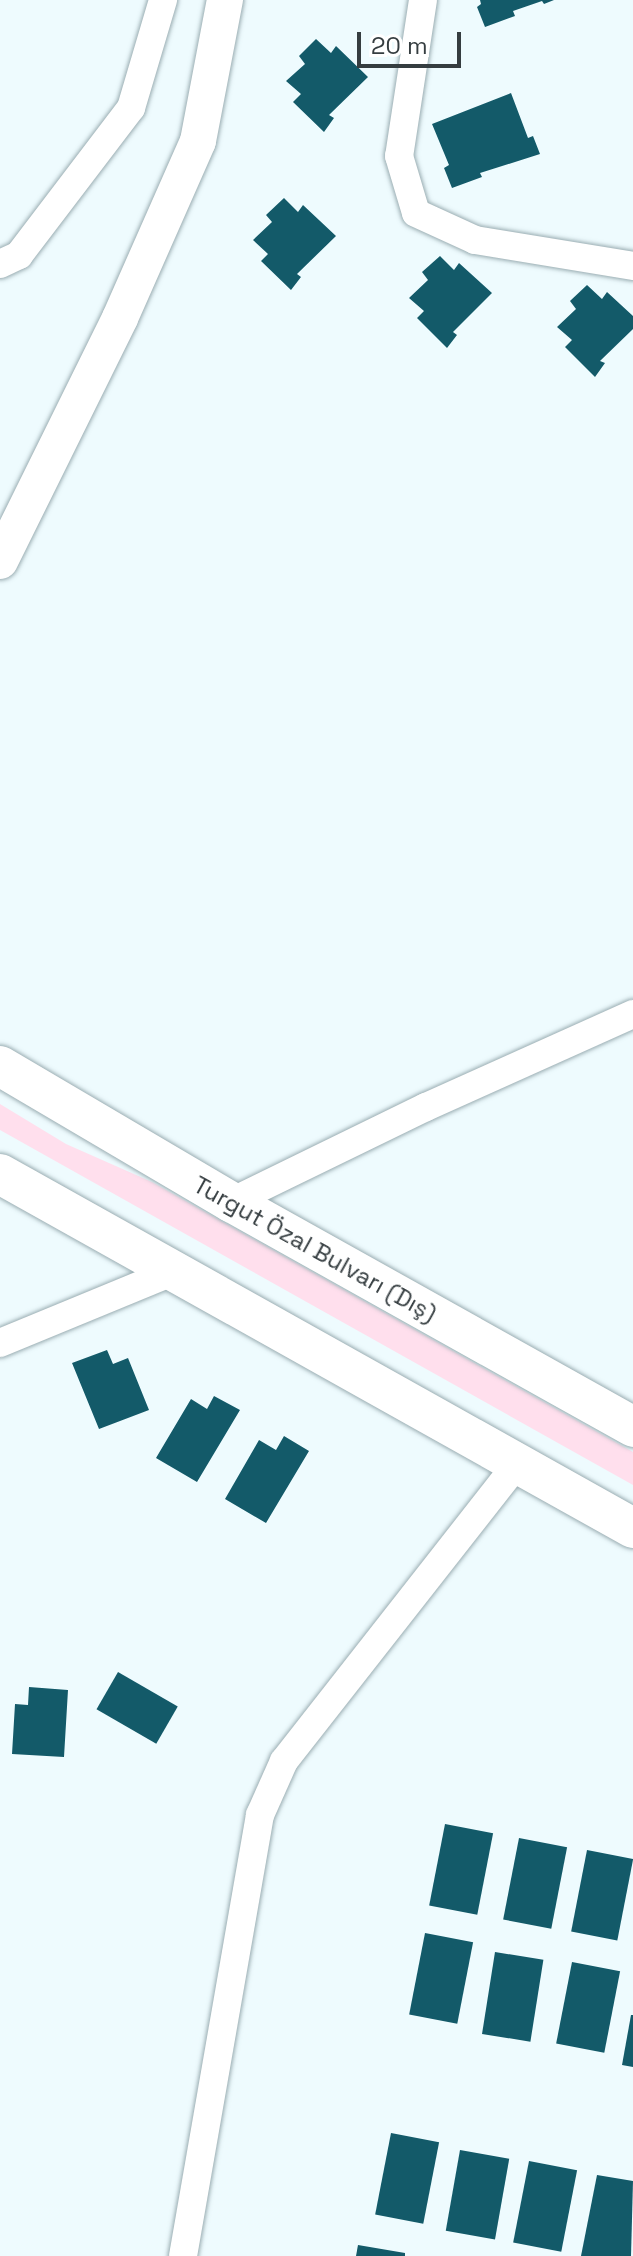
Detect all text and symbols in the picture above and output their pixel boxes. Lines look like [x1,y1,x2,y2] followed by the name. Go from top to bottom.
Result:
[361,16,465,66] scale bar
[371,30,428,61] text: 20 m
[188,1170,442,1328] street label: Turgut Özal Bulvarı (Dış)

